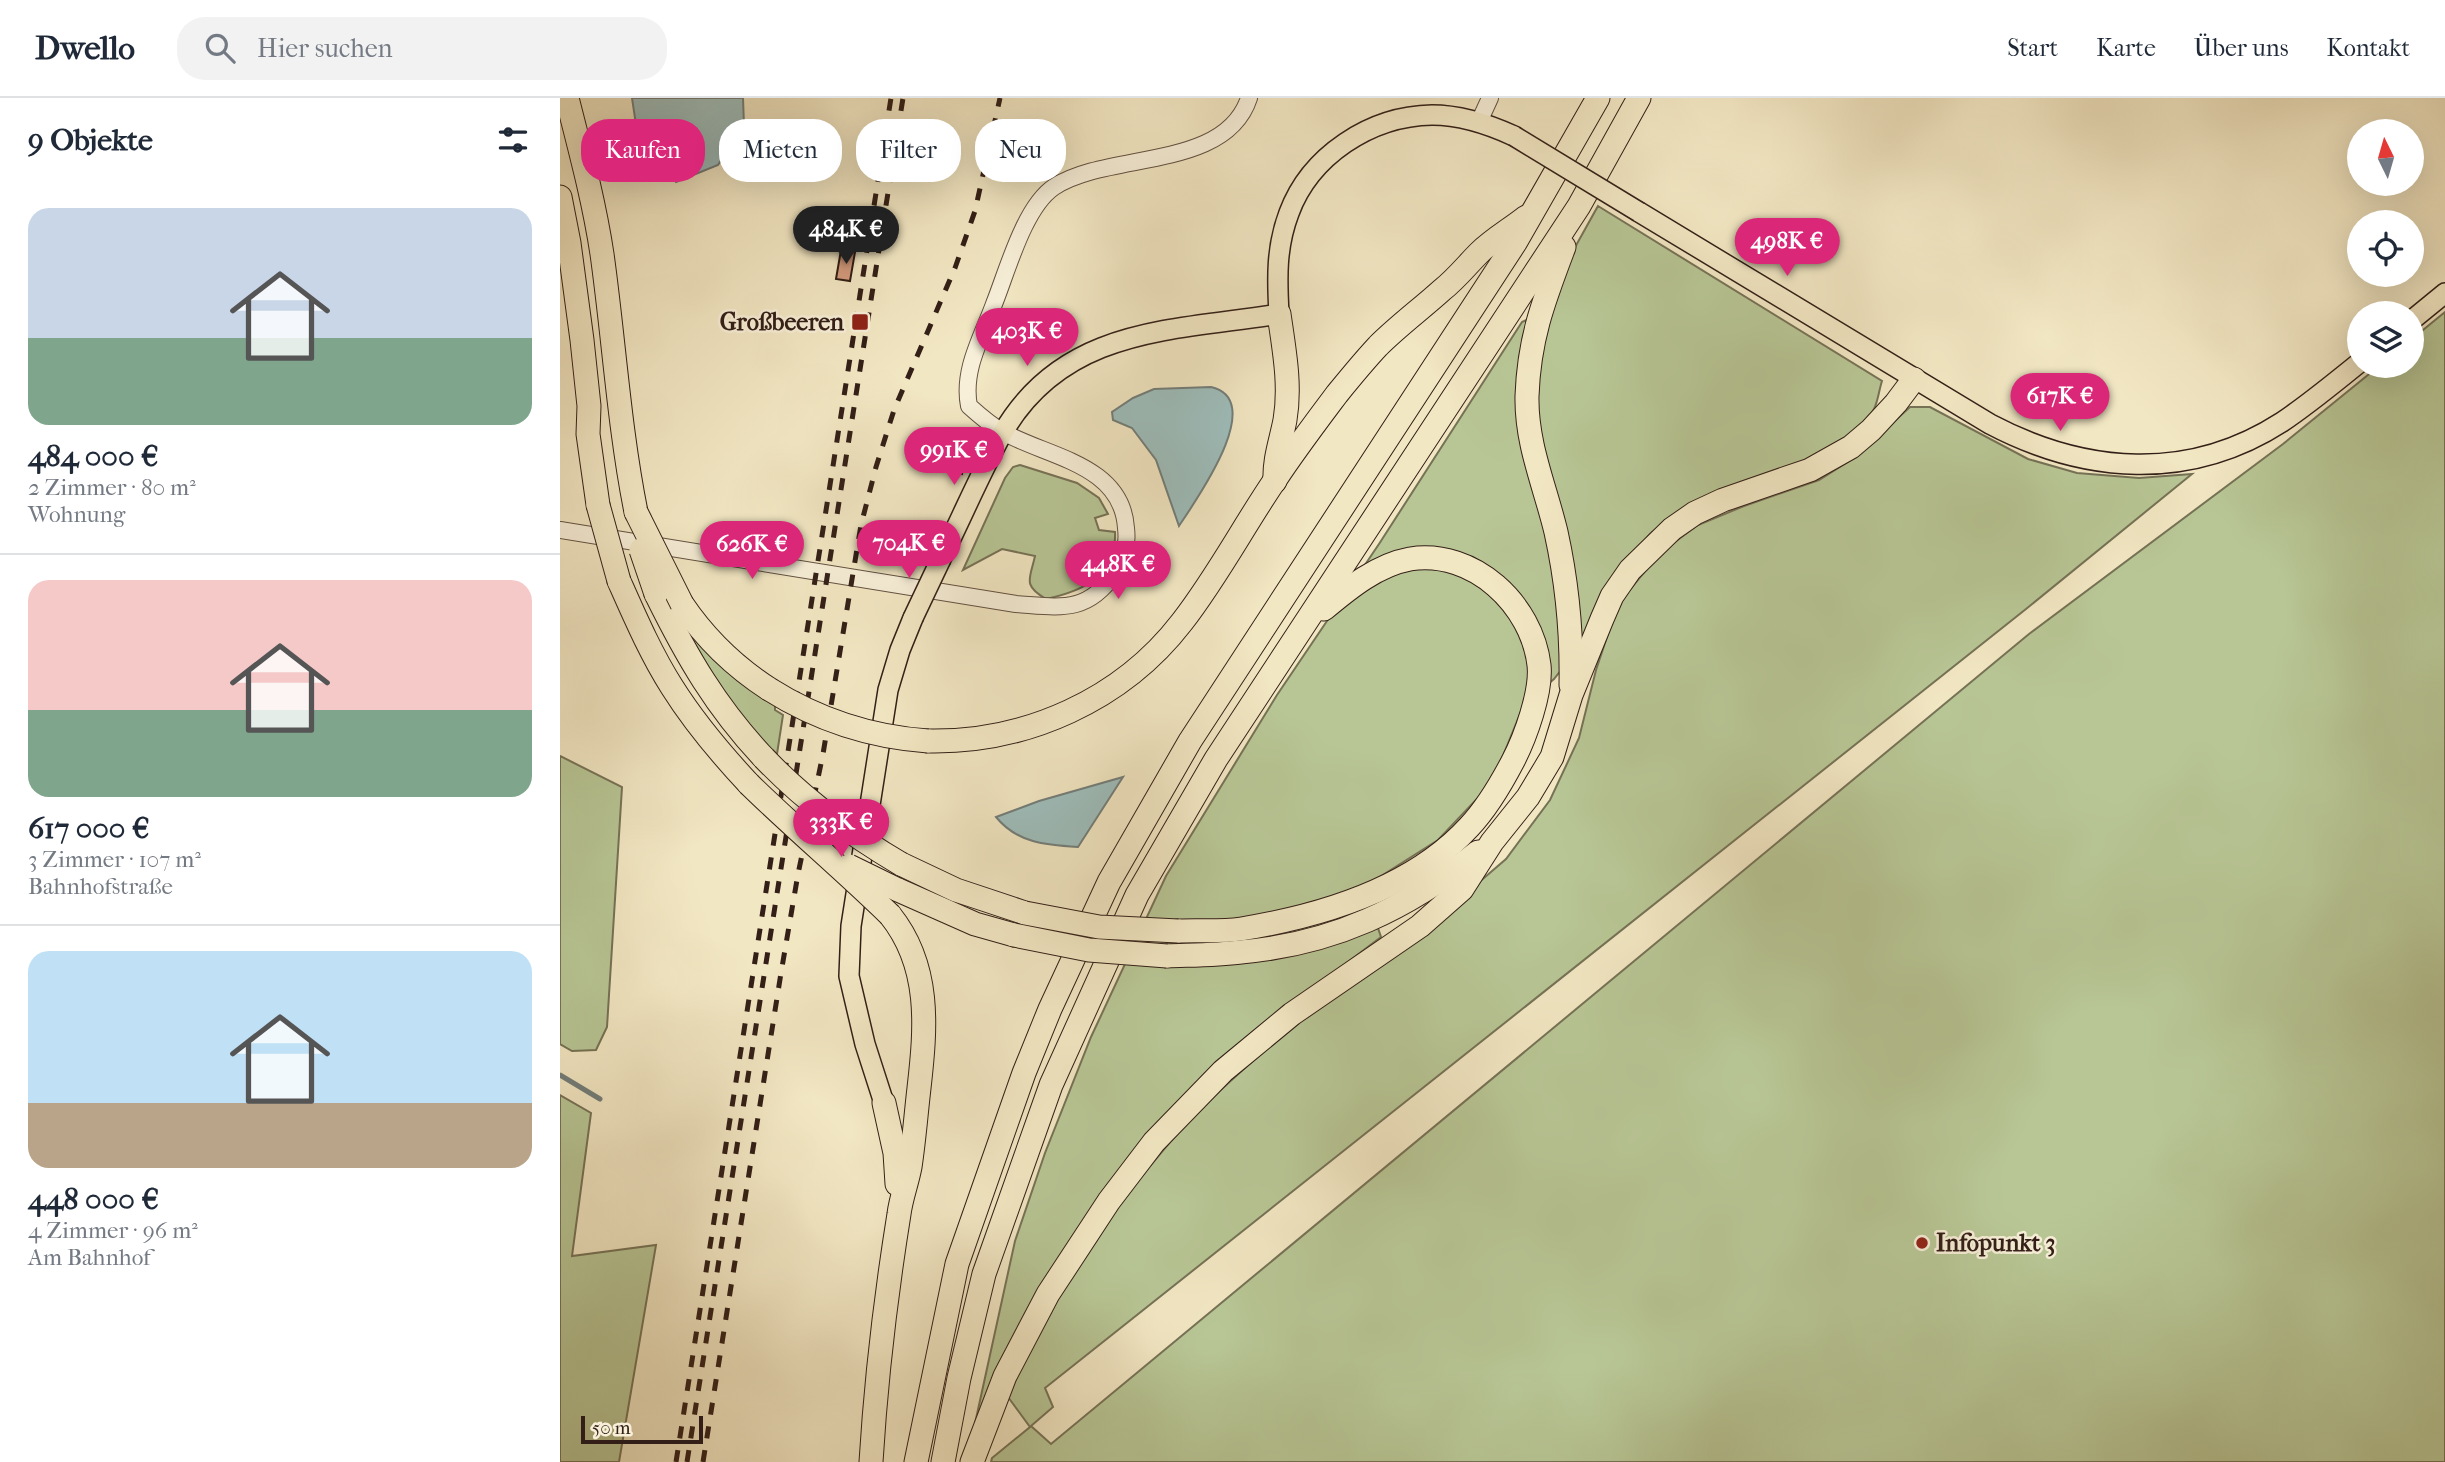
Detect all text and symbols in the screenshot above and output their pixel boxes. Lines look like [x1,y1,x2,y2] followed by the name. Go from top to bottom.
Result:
[177,17,667,80] search box
[35,29,135,68] text: Dwello
[201,29,239,67] icon: search
[257,33,393,64] text: Hier suchen
[2007,34,2058,62] text: Start
[2096,34,2156,62] text: Karte
[2194,34,2289,62] text: Über uns
[2327,34,2410,62] text: Kontakt
[581,119,705,182] chip: Kaufen
[719,119,842,182] chip: Mieten
[856,119,961,182] chip: Filter
[975,119,1066,182] chip: Neu
[2347,119,2424,196] north arrow
[2347,119,2424,378] map controls
[494,121,532,159] icon: filters
[28,123,153,158] text: 9 Objekte
[789,206,903,266] pin: 484K €
[2347,210,2424,287] button: locate
[809,215,883,242] text: 484K €
[1730,218,1844,278] pin: 498K €
[1751,227,1823,254] text: 498K €
[217,253,343,379] icon: home
[2347,301,2424,378] button: layers
[720,308,845,336] place label: Großbeeren
[970,308,1084,368] pin: 403K €
[850,312,870,332] marker: Großbeeren
[991,317,1063,344] text: 403K €
[2003,374,2117,433] pin: 617K €
[2027,382,2093,409] text: 617K €
[897,428,1011,487] pin: 991K €
[920,436,988,463] text: 991K €
[28,439,159,474] text: 484 000 €
[28,474,196,501] text: 2 Zimmer · 80 m²
[28,501,125,528] text: Wohnung
[852,520,966,580] pin: 704K €
[695,522,809,581] pin: 626K €
[873,529,945,556] text: 704K €
[716,530,788,557] text: 626K €
[1061,542,1175,601] pin: 448K €
[1081,550,1155,577] text: 448K €
[217,625,343,751] icon: home
[784,800,898,859] pin: 333K €
[809,808,873,835] text: 333K €
[28,811,150,846] text: 617 000 €
[28,846,201,873] text: 3 Zimmer · 107 m²
[28,873,173,900] text: Bahnhofstraße
[217,996,343,1122] icon: home
[28,1182,159,1217] text: 448 000 €
[28,1217,198,1244] text: 4 Zimmer · 96 m²
[1936,1229,2055,1257] place label: Infopunkt 3
[1914,1235,1930,1251] marker: Infopunkt 3
[28,1244,151,1271] text: Am Bahnhof
[581,1413,704,1445] scale bar
[592,1417,631,1439] text: 50 m

